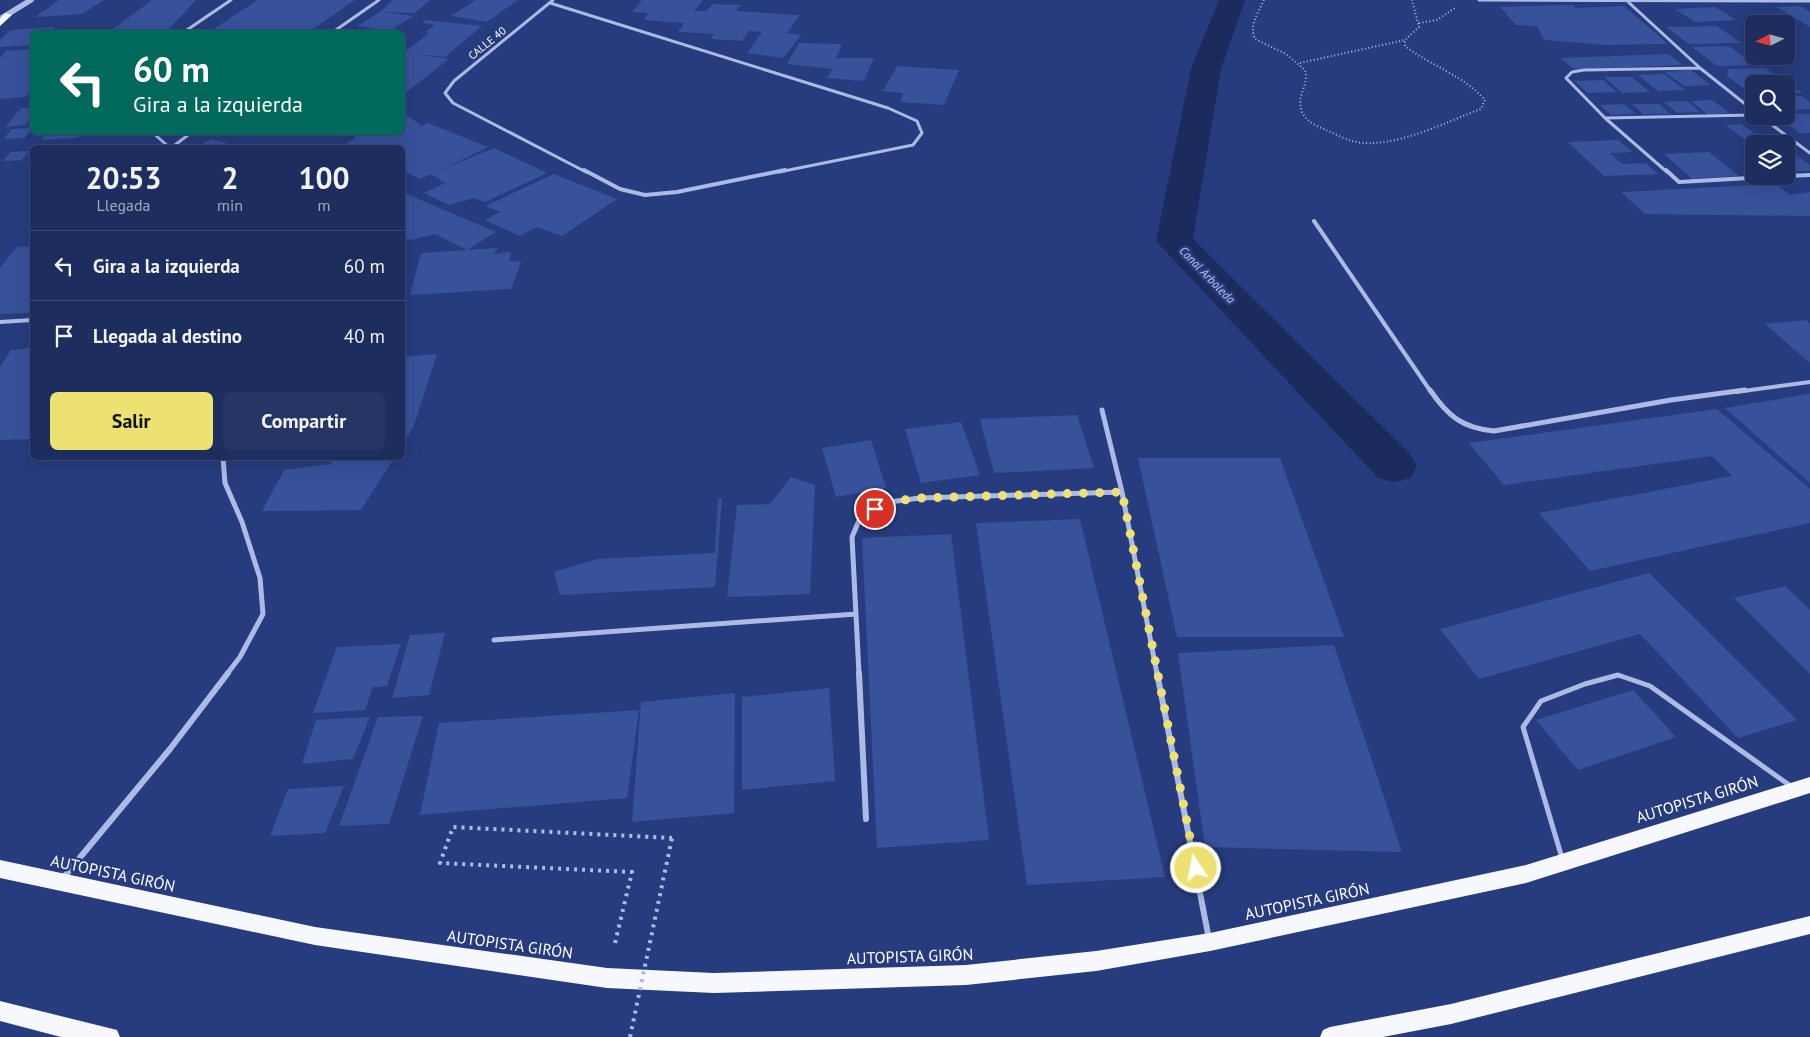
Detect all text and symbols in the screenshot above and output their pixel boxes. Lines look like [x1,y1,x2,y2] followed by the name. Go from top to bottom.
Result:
[1745,15,1795,65] north arrow
[1745,15,1795,185] map controls
[465,24,509,62] street label: CALLE 40
[133,46,210,92] text: 60 m
[50,50,115,115] icon: left
[1745,75,1795,125] button: search
[133,90,303,118] text: Gira a la izquierda
[1745,135,1795,185] button: layers
[85,158,162,197] text: 20:53
[222,158,239,197] text: 2
[298,158,350,197] text: 100
[97,195,150,215] text: Llegada
[217,195,243,215] text: min
[318,195,331,215] text: m
[1176,243,1238,306] water label: Canal Arboleda
[50,252,78,280] icon: left
[93,254,240,278] text: Gira a la izquierda
[344,254,385,278] text: 60 m
[50,322,78,350] icon: arrive
[93,324,242,348] text: Llegada al destino
[344,324,385,348] text: 40 m
[50,392,213,450] button: Salir
[223,392,385,450] button: Compartir
[854,488,896,530] pin
[861,495,889,523] icon: arrive
[1633,771,1761,827] street label: AUTOPISTA GIRÓN
[1169,841,1221,893] position arrow
[49,850,177,896] street label: AUTOPISTA GIRÓN
[1243,878,1371,924] street label: AUTOPISTA GIRÓN
[446,925,574,963] street label: AUTOPISTA GIRÓN
[846,944,974,968] street label: AUTOPISTA GIRÓN

